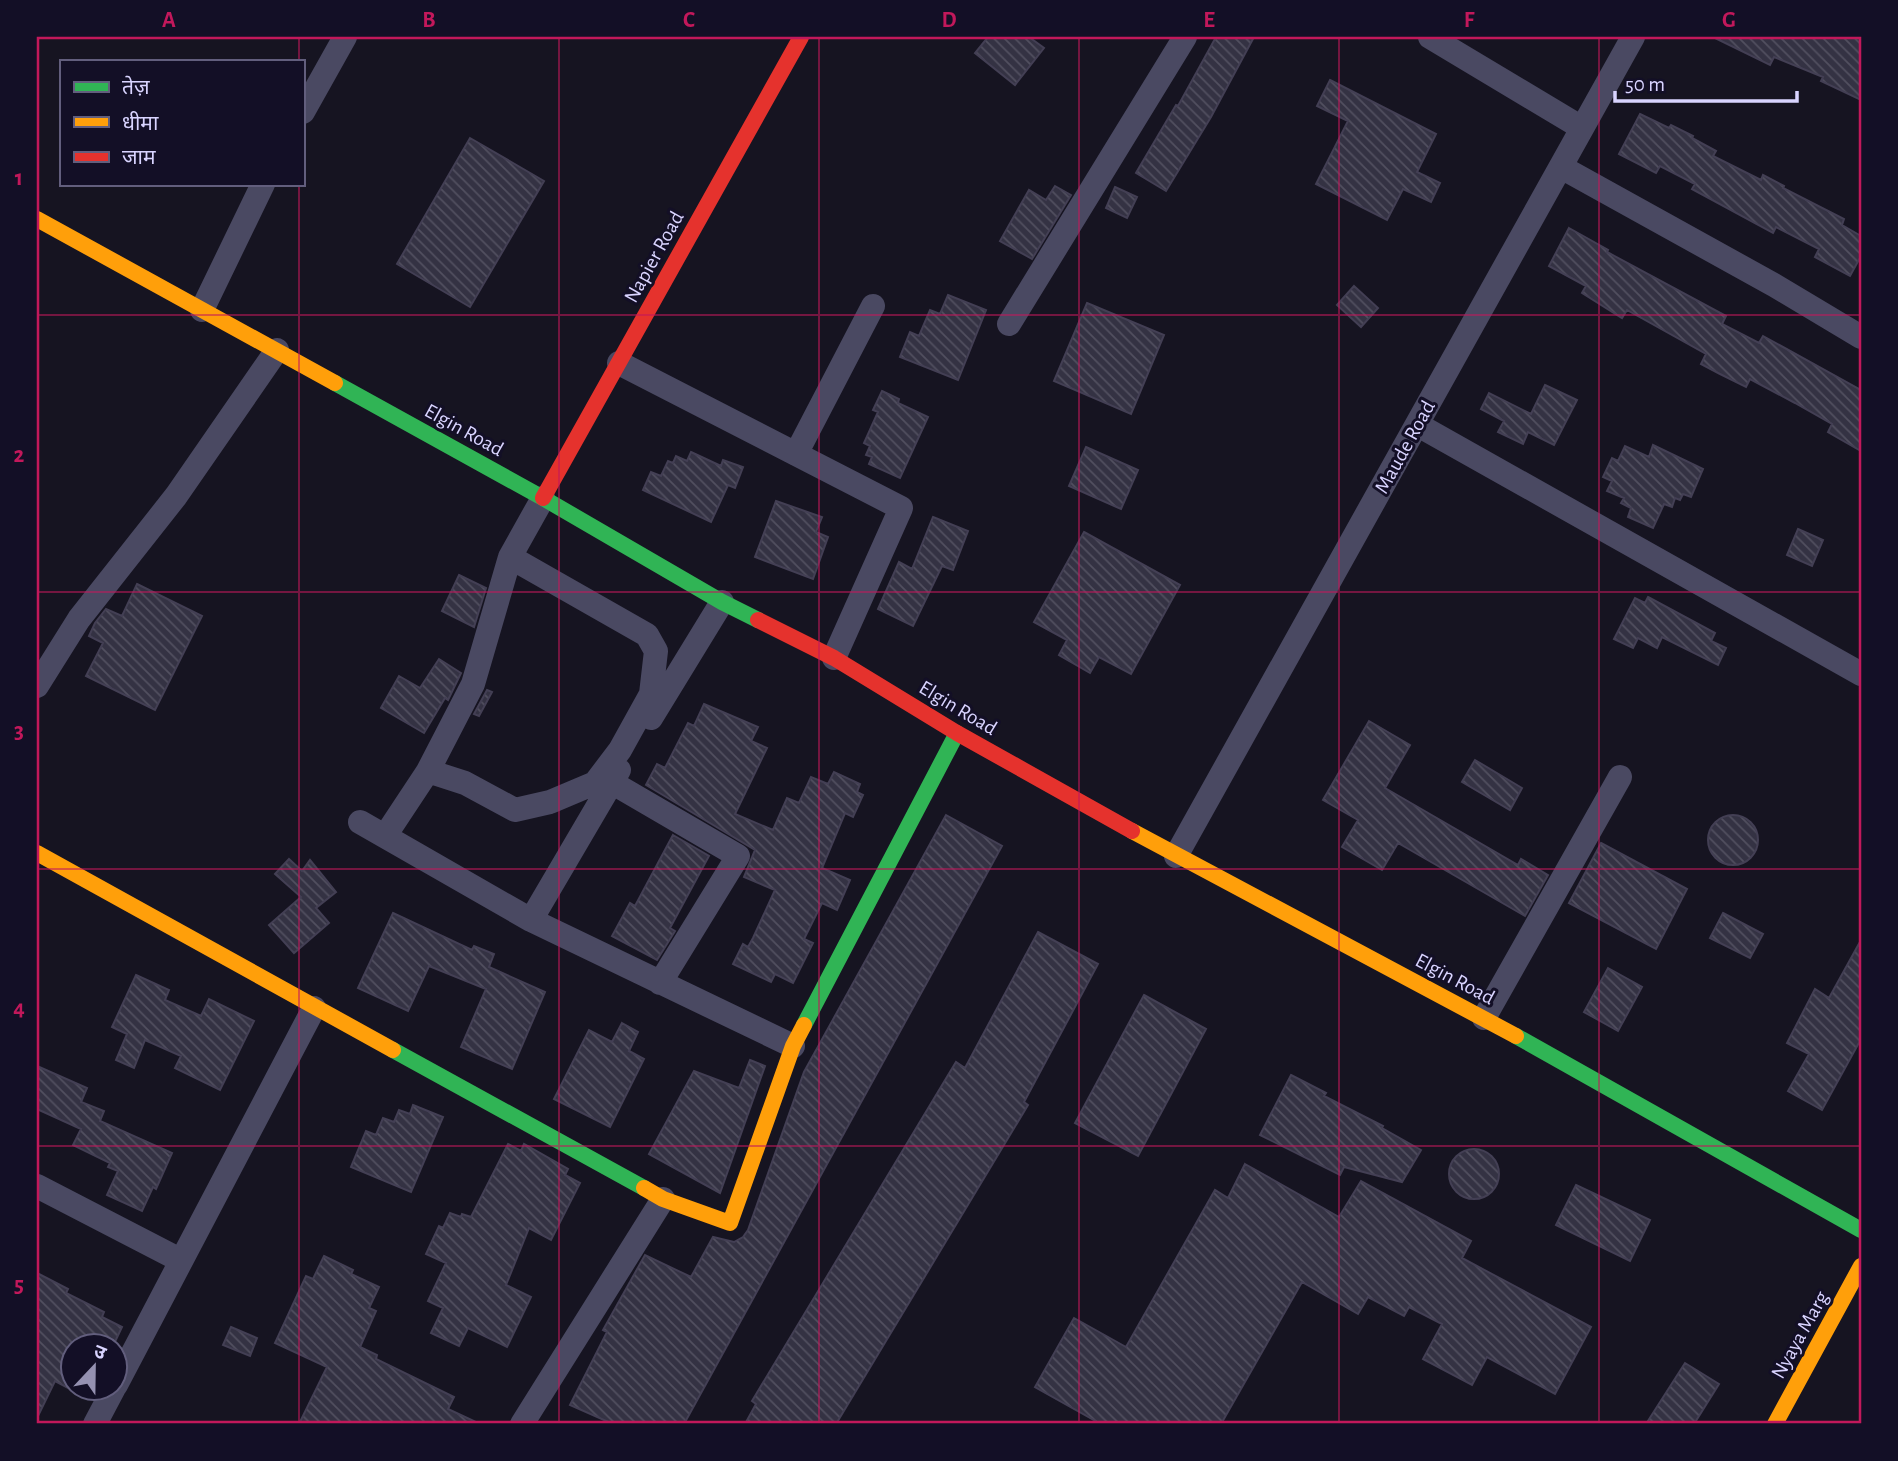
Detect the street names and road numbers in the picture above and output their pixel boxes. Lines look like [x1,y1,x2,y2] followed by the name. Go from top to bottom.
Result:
[620,208,688,306] street label: Napier Road
[1371,397,1439,497] street label: Maude Road
[421,400,507,460] street label: Elgin Road
[915,677,1001,739] street label: Elgin Road
[1412,949,1498,1009] street label: Elgin Road
[1767,1287,1833,1382] street label: Nyaya Marg

